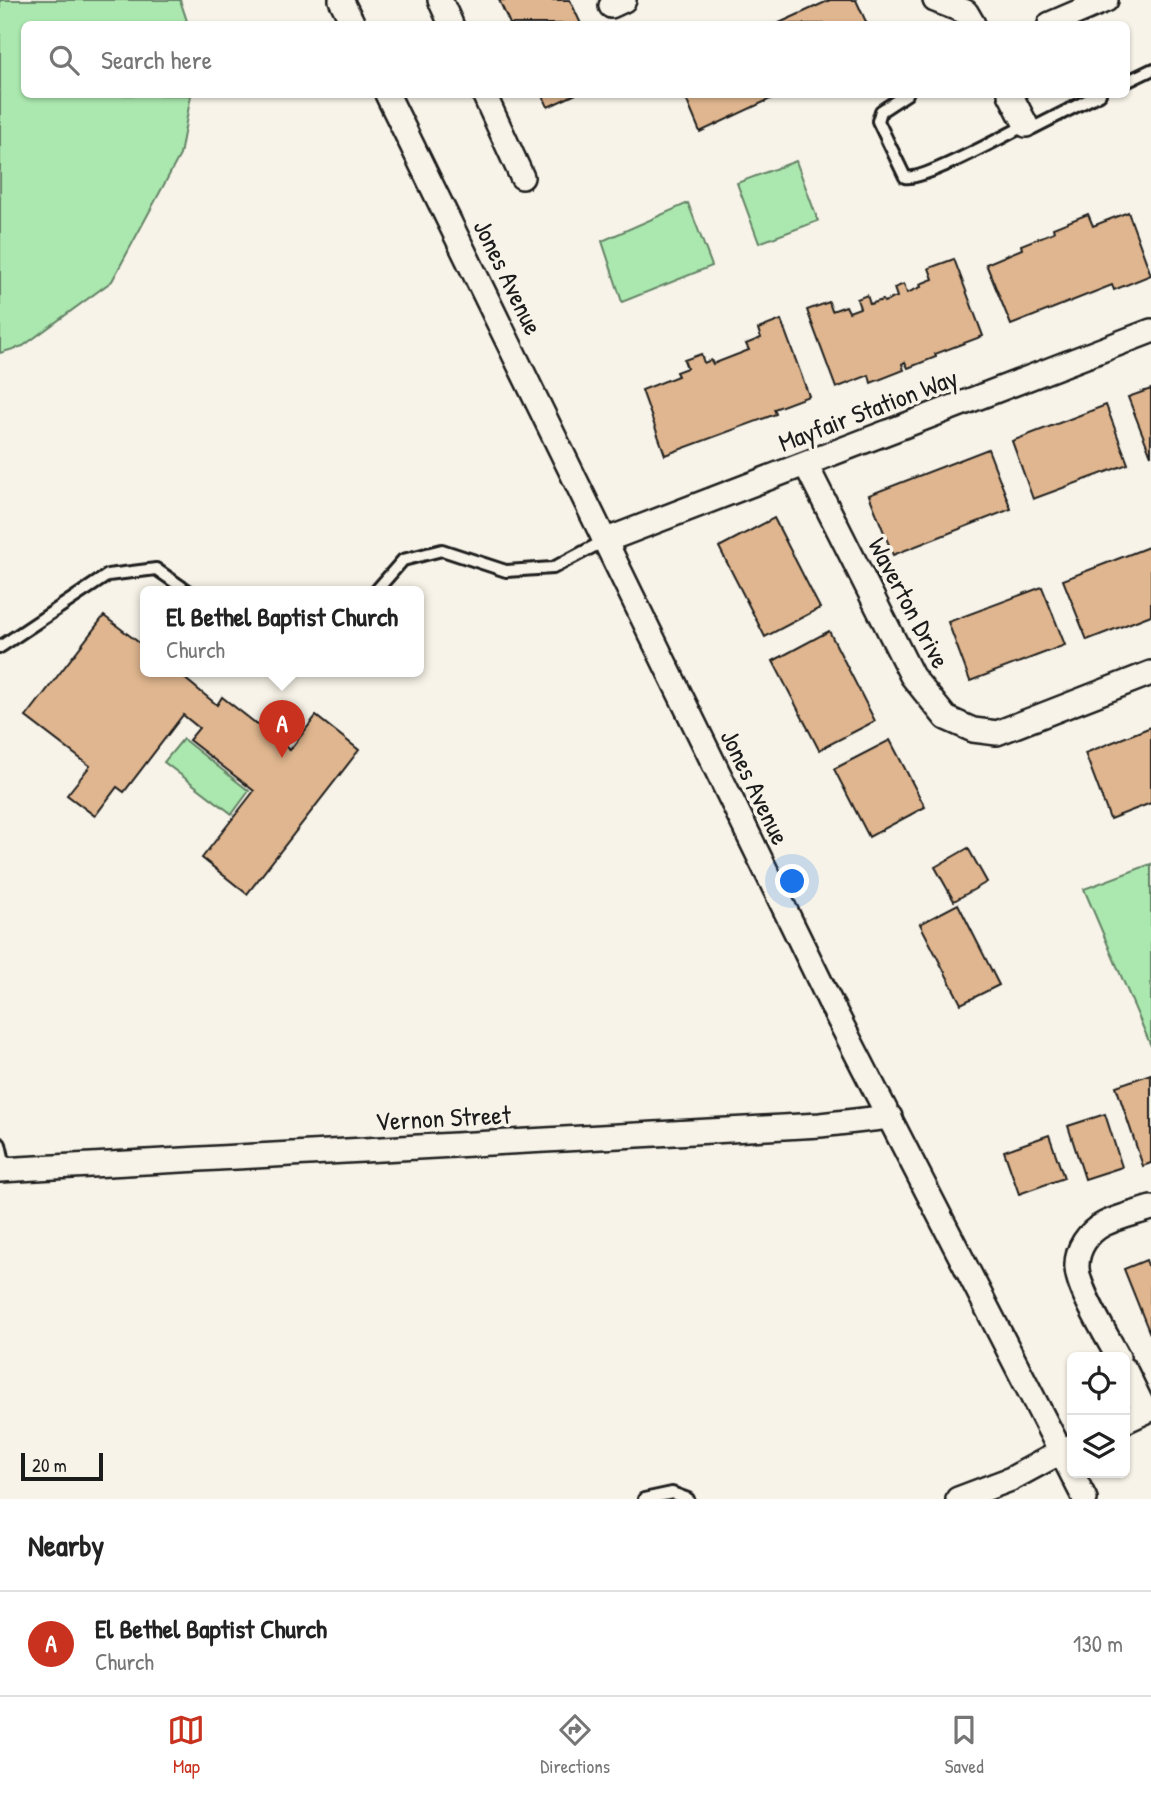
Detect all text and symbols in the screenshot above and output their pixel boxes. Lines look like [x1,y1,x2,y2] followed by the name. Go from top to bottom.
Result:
[21,21,1130,98] search box
[45,41,83,79] icon: search
[101,42,212,77] text: Search here
[466,213,551,340] street label: Jones Avenue
[773,359,962,460] street label: Mayfair Station Way
[860,531,958,674] street label: Waverton Drive
[140,586,424,677] popup
[166,599,398,634] text: El Bethel Baptist Church
[166,634,225,665] text: Church
[259,700,305,758] pin: A
[713,723,798,850] street label: Jones Avenue
[775,864,809,898] your location
[374,1096,513,1139] street label: Vernon Street
[1067,1352,1130,1478] map controls
[1067,1352,1130,1415] button: locate
[1067,1415,1130,1478] button: layers
[21,1450,103,1482] scale bar
[32,1452,67,1478] text: 20 m
[28,1525,104,1565] text: Nearby
[95,1611,327,1646] text: El Bethel Baptist Church
[45,1628,57,1659] text: A
[1073,1628,1123,1659] text: 130 m
[95,1646,154,1677] text: Church
[167,1711,205,1779] tab: Map
[540,1711,610,1779] tab: Directions
[945,1711,984,1779] tab: Saved

